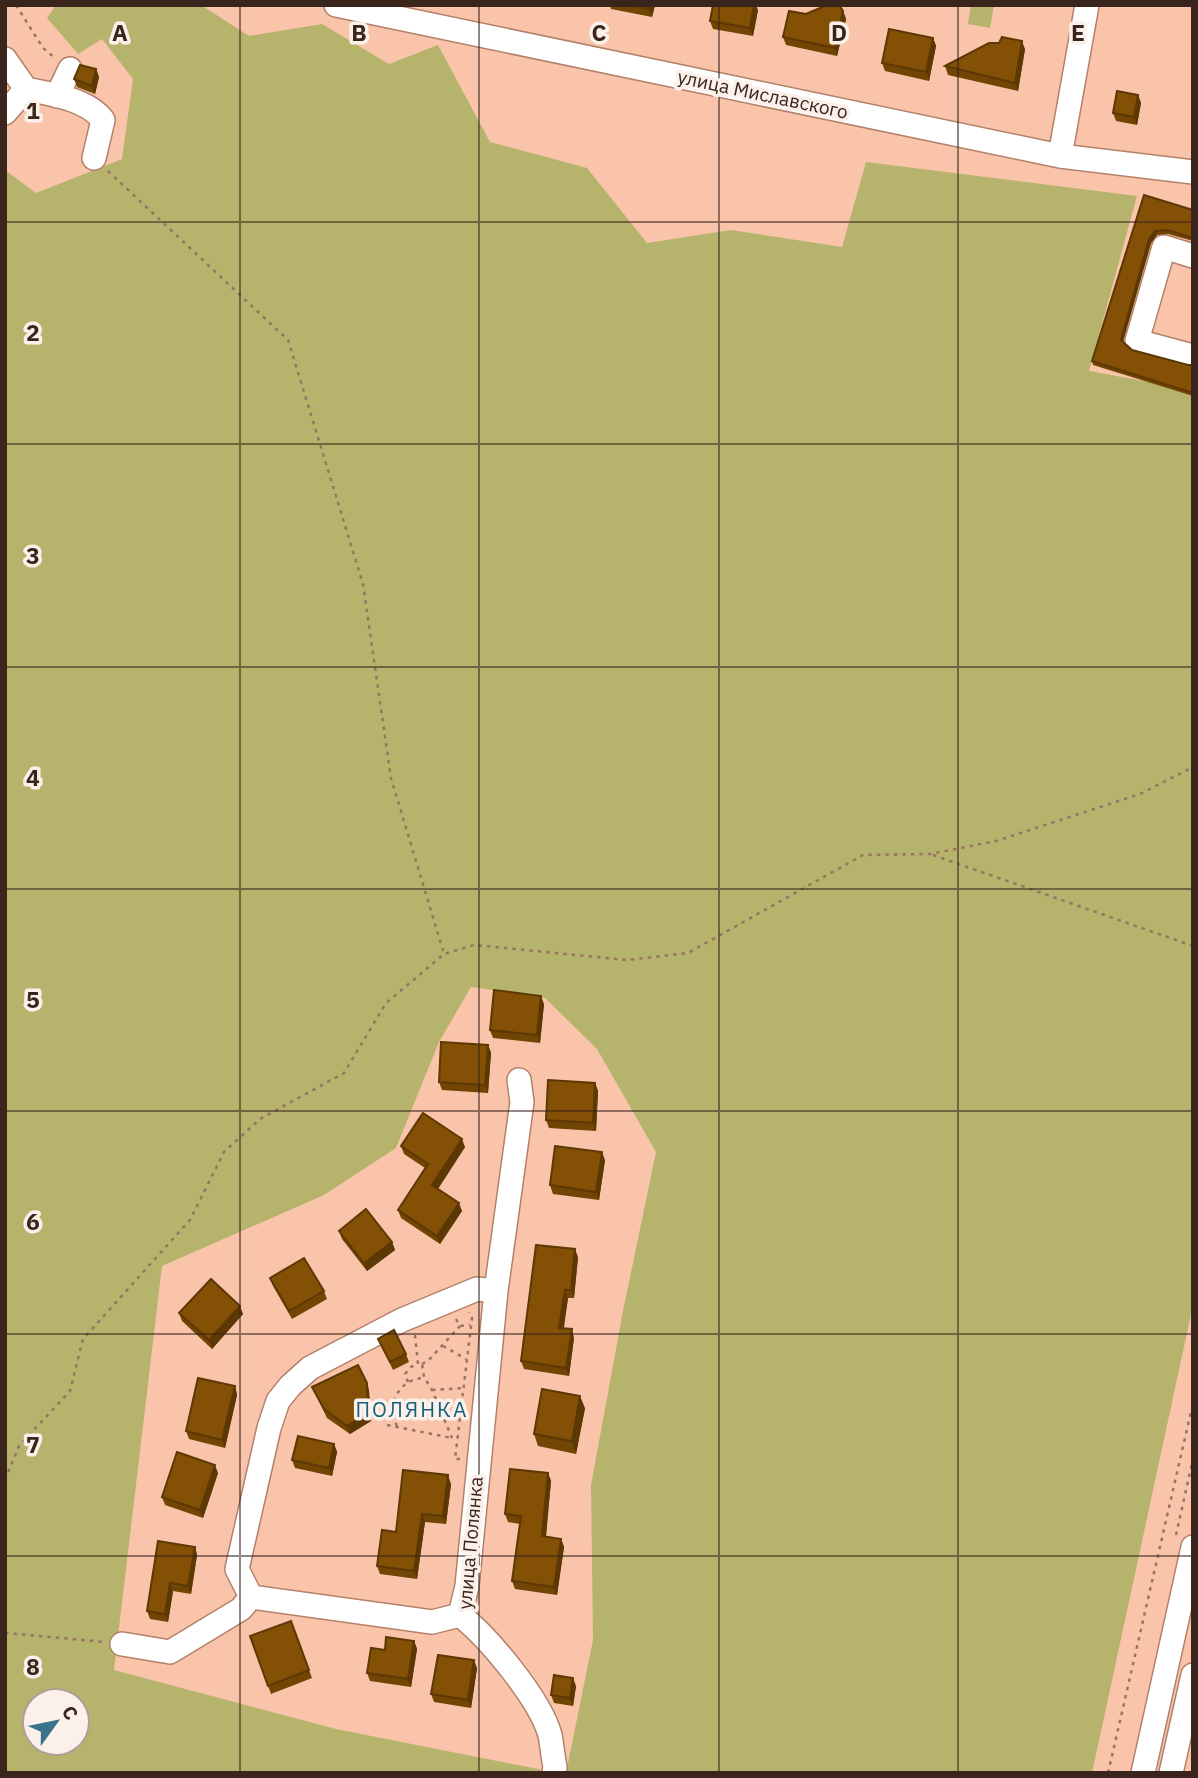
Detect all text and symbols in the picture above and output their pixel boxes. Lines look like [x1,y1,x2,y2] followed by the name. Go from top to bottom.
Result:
[112,17,128,47] text: A
[351,17,367,47] text: B
[592,17,607,47] text: C
[831,17,847,47] text: D
[1071,17,1085,47] text: E
[676,64,850,124] street label: улица Миславского
[26,95,40,125] text: 1
[26,317,40,347] text: 2
[26,540,40,570] text: 3
[26,762,40,792] text: 4
[26,984,40,1014] text: 5
[26,1206,40,1236] text: 6
[356,1395,468,1423] district label: ПОЛЯНКА
[26,1429,40,1459] text: 7
[452,1476,488,1610] street label: улица Полянка
[26,1651,40,1681] text: 8
[21,1687,91,1757] north arrow
[57,1701,84,1724] text: С

